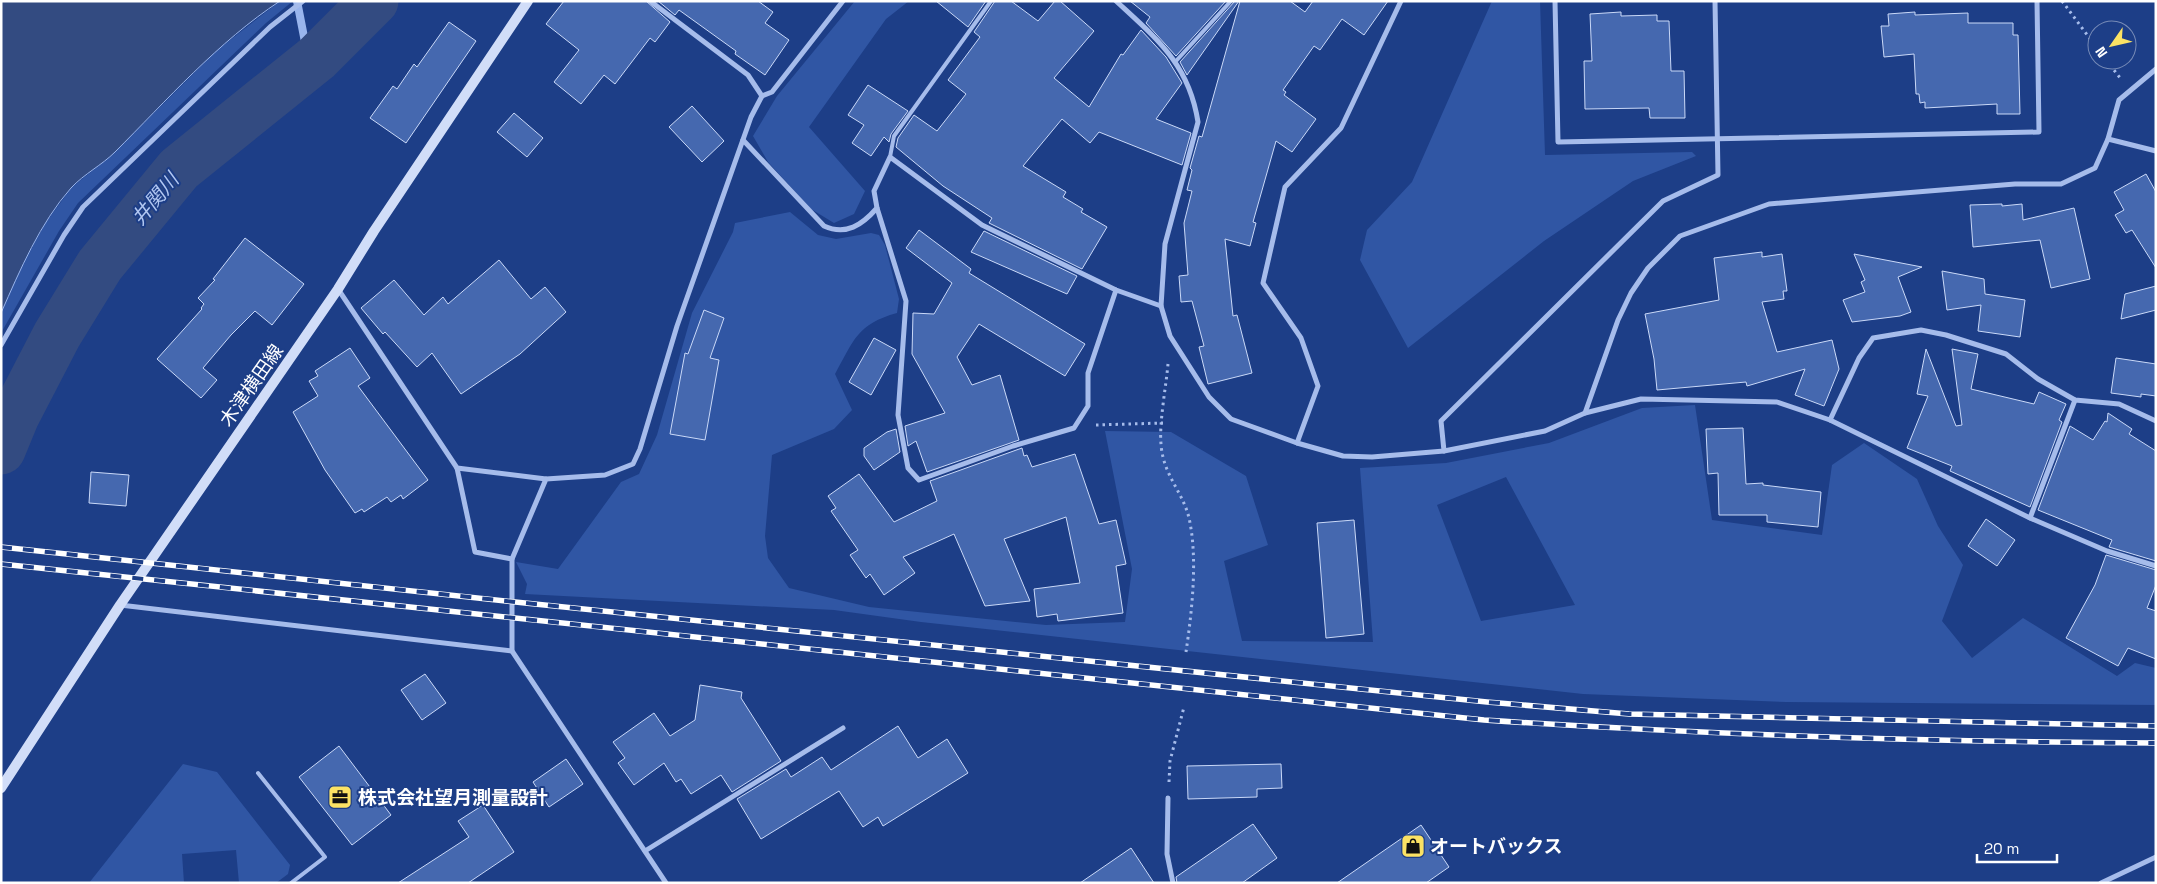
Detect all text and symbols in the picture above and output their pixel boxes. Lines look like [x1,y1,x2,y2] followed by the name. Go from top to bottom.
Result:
[2087,20,2137,70] north arrow
[2091,43,2111,61] text: N
[126,166,186,230] water label: 井関川
[214,339,289,431] street label: 木津横田線
[327,784,353,810] office icon: 株式会社望月測量設計
[358,785,548,810] place label: 株式会社望月測量設計
[1977,832,2057,864] scale bar
[1400,833,1426,859] shop icon: オートバックス
[1430,834,1562,859] place label: オートバックス
[1984,839,2019,858] text: 20 m

